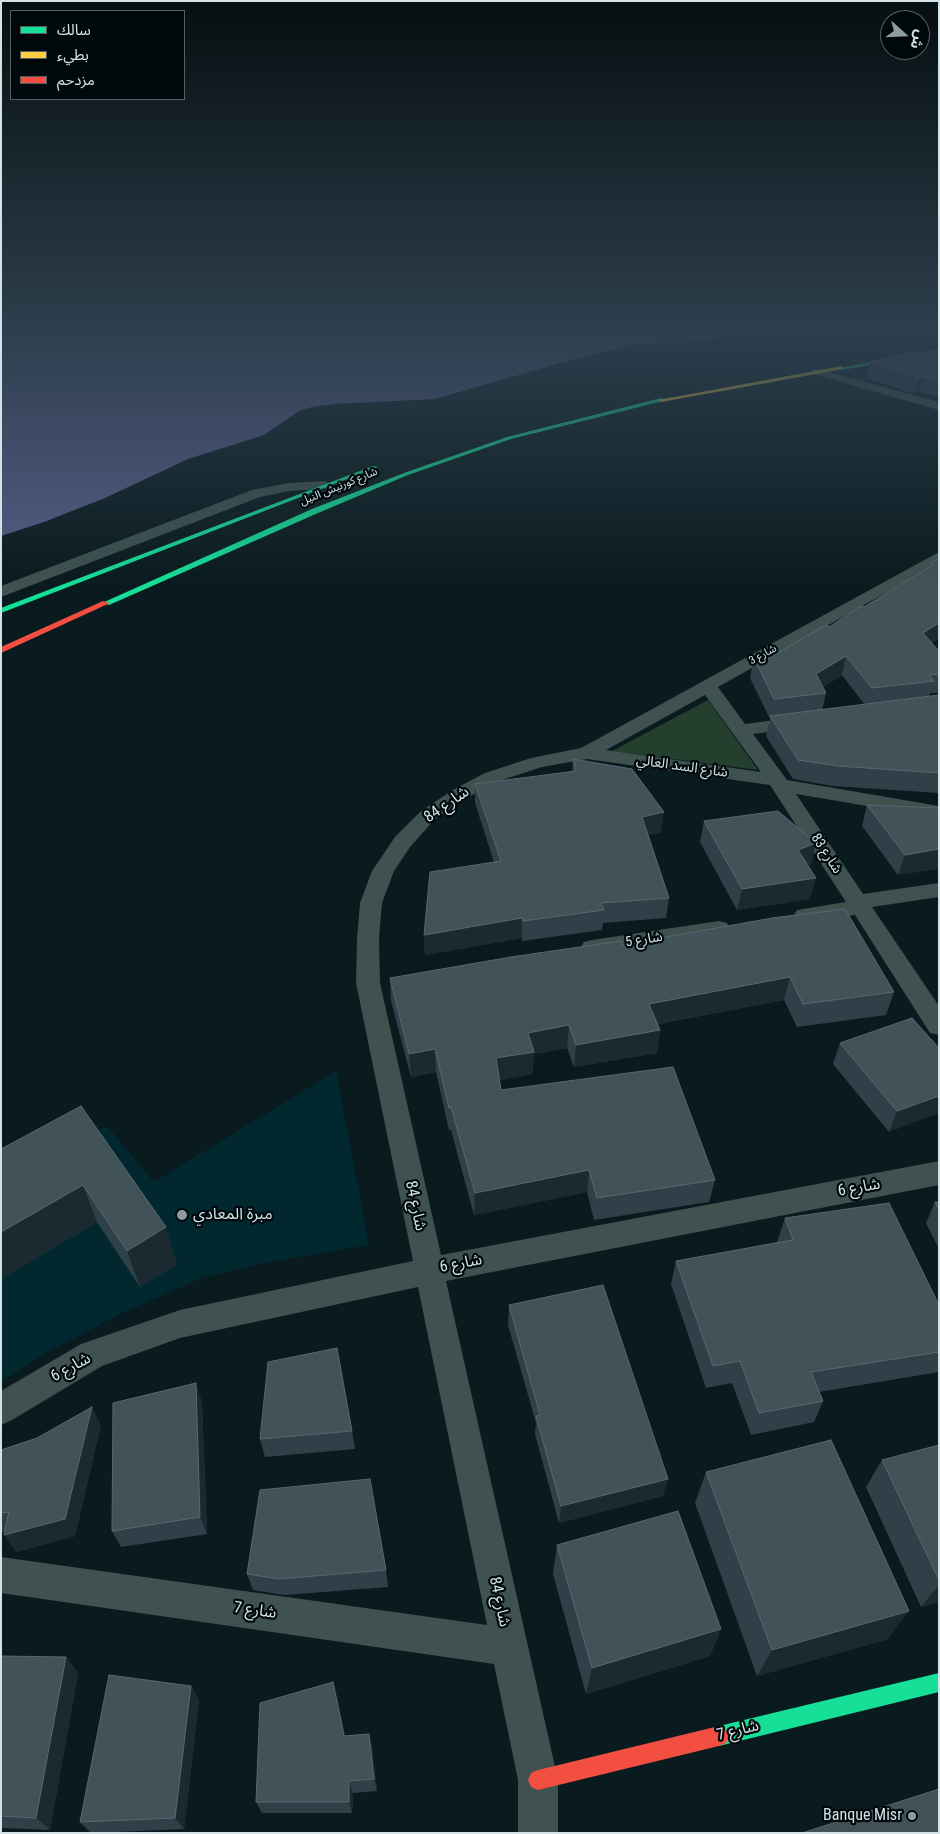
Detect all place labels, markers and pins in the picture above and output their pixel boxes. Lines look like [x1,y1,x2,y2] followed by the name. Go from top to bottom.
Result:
[193,1205,273,1225] place label: مبرة المعادي
[175,1208,189,1222] marker: مبرة المعادي
[823,1806,902,1826] place label: Banque Misr
[906,1810,918,1822] marker: Banque Misr

